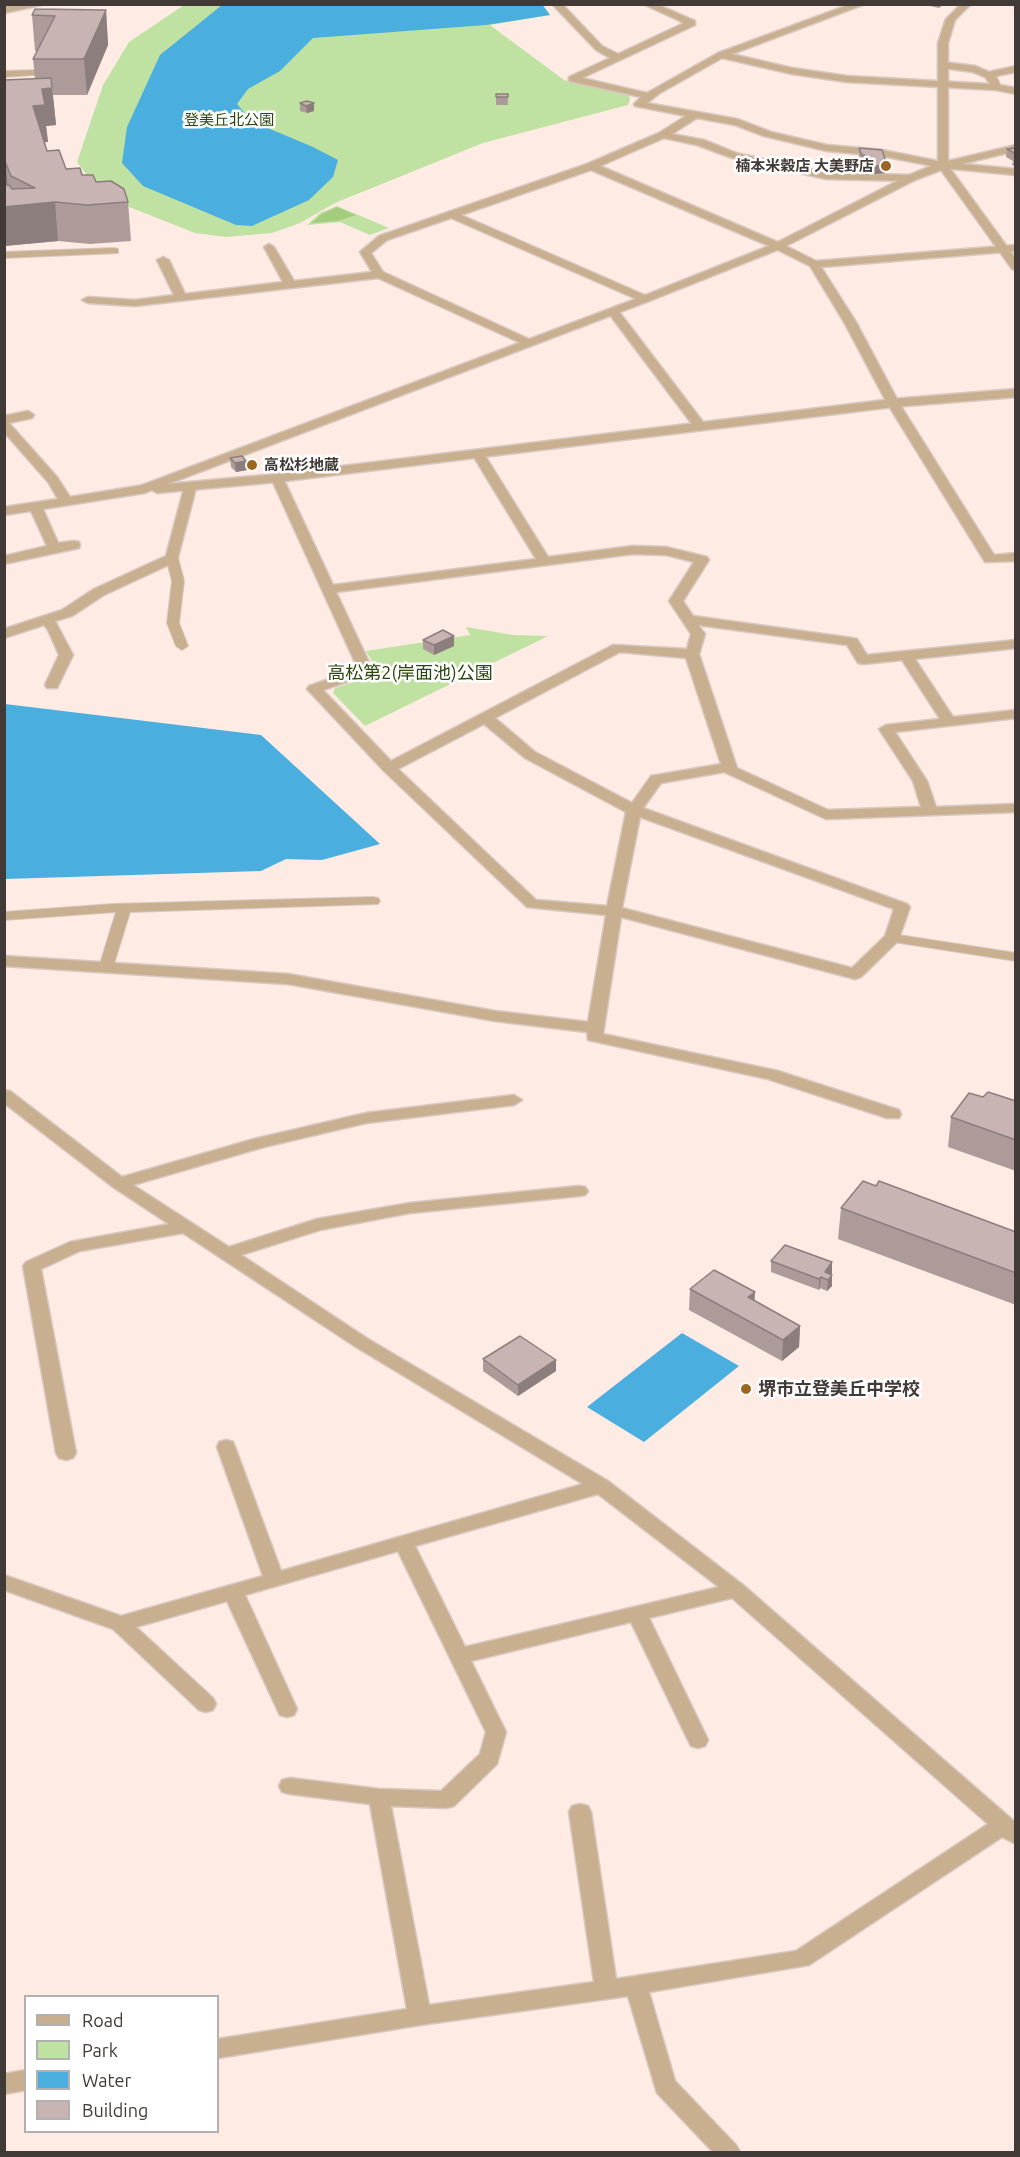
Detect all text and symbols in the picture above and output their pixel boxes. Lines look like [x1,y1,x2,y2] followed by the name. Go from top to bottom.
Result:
[184,111,274,129] park label: 登美丘北公園
[735,157,874,175] place label: 楠本米穀店 大美野店
[879,159,893,173] marker: 楠本米穀店 大美野店
[264,456,339,474] place label: 高松杉地蔵
[245,458,259,472] marker: 高松杉地蔵
[327,662,493,684] park label: 高松第2(岸面池)公園
[758,1378,920,1400] place label: 堺市立登美丘中学校
[739,1382,753,1396] marker: 堺市立登美丘中学校
[24,1995,219,2133] legend
[82,2010,124,2030] text: Road
[82,2040,118,2060] text: Park
[82,2070,131,2090] text: Water
[82,2100,148,2120] text: Building

